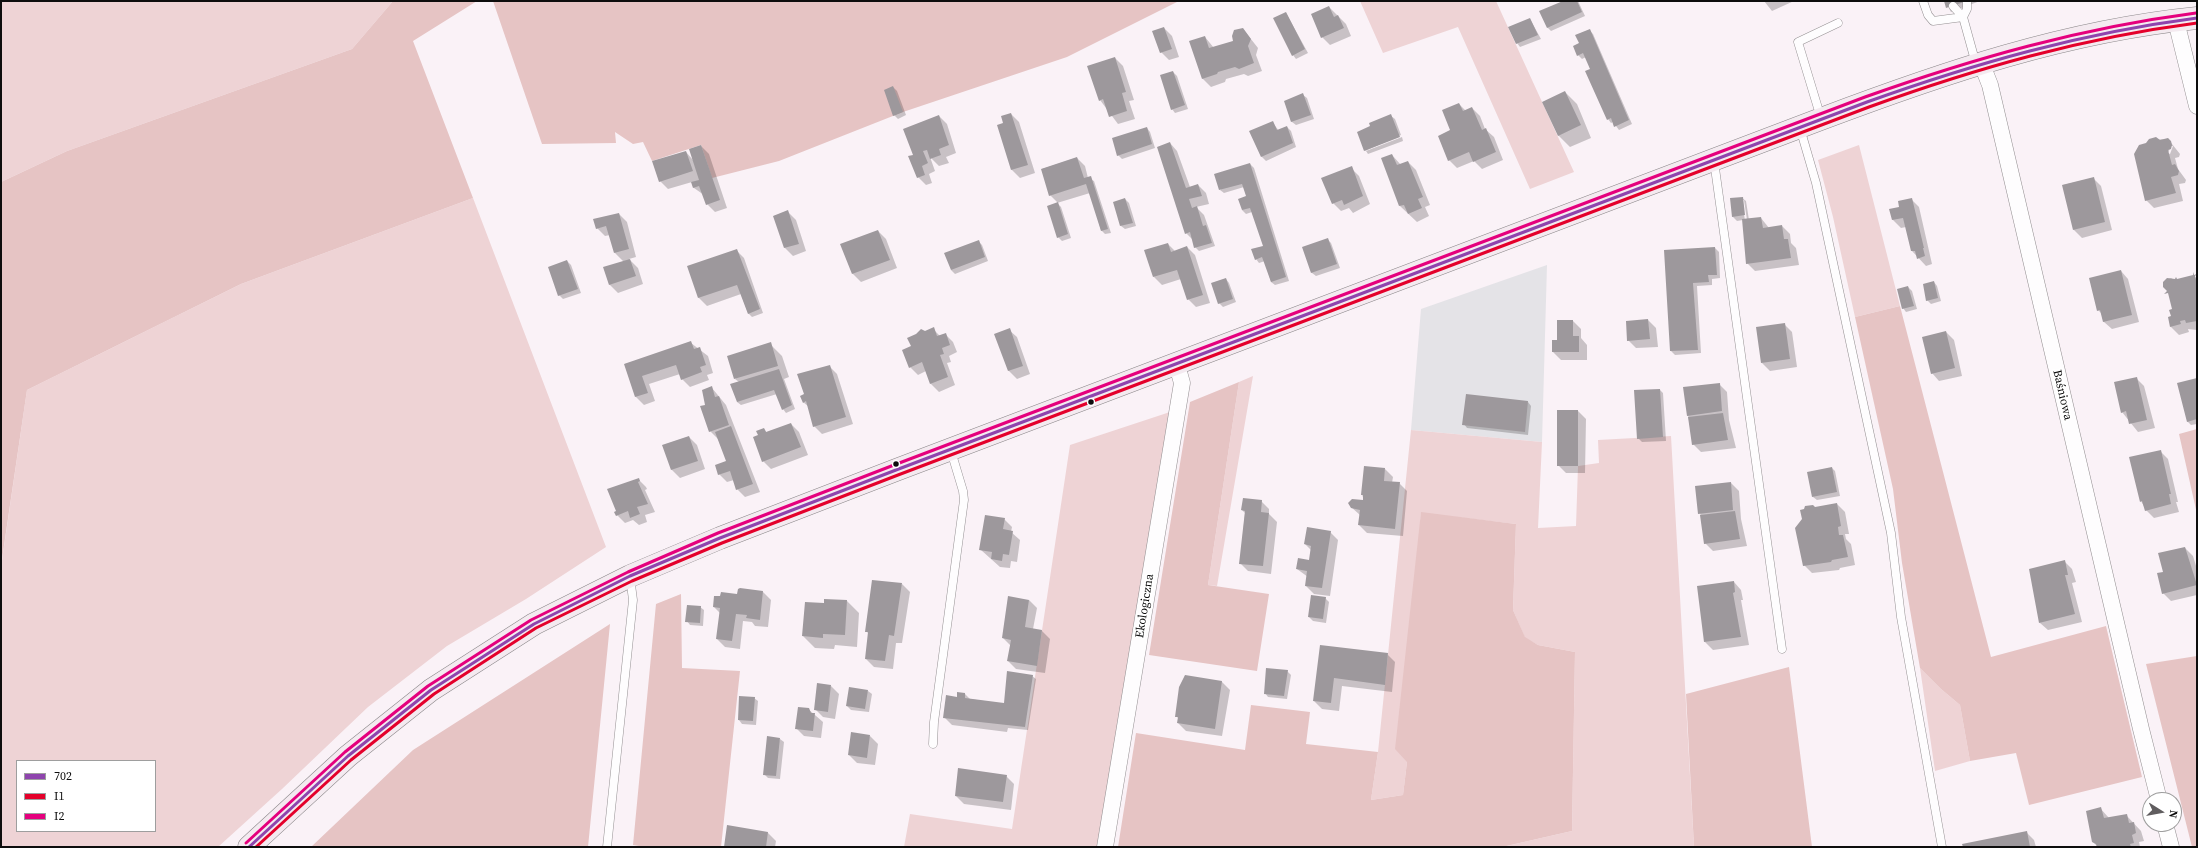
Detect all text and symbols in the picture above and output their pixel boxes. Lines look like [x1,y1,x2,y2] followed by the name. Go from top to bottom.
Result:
[2049,368,2075,422] street label: Baśniowa
[1086,397,1096,407] unlabelled marker
[891,459,901,469] unlabelled marker
[1133,573,1157,639] street label: Ekologiczna
[16,760,156,832] legend
[54,768,72,784] text: 702
[54,788,64,804] text: I1
[2142,792,2182,832] north arrow
[54,808,64,824] text: I2
[2165,809,2181,820] text: N

